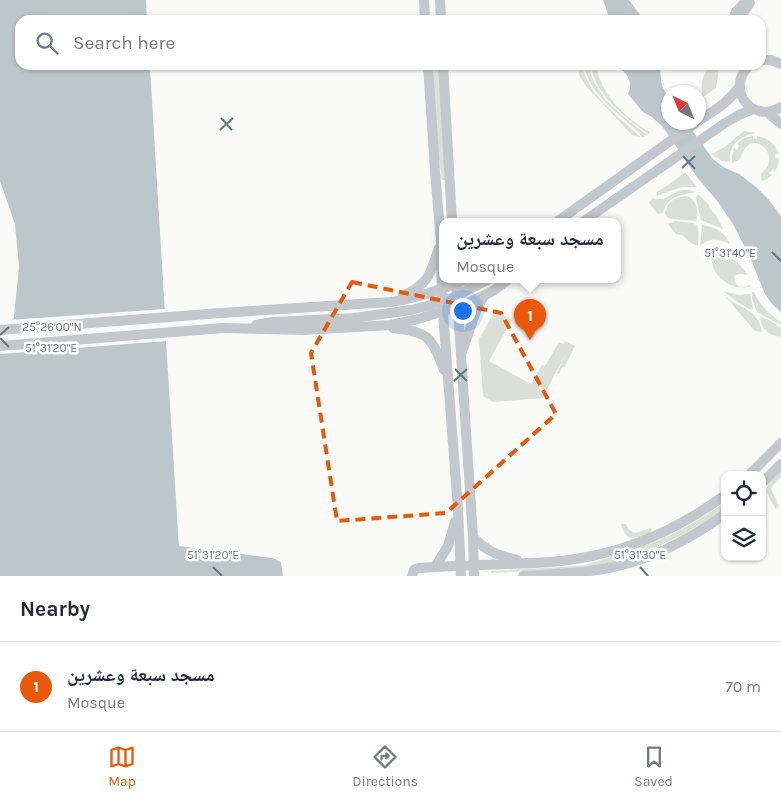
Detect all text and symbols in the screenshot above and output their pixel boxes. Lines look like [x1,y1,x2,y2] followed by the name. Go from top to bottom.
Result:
[15,15,766,70] search box
[33,29,61,57] icon: search
[73,32,175,54] text: Search here
[661,85,706,130] north arrow
[439,218,621,283] popup
[456,228,604,250] text: مسجد سبعة وعشرين
[704,246,756,260] text: 51°31'40"E
[456,257,514,276] text: Mosque
[450,298,476,324] your location
[514,299,546,340] pin: 1
[22,320,82,334] text: 25°26'00"N
[25,341,77,355] text: 51°31'20"E
[721,471,766,561] map controls
[721,471,766,516] button: locate
[721,516,766,561] button: layers
[187,548,239,562] text: 51°31'20"E
[614,548,666,562] text: 51°31'30"E
[20,597,90,621] text: Nearby
[67,664,215,686] text: مسجد سبعة وعشرين
[33,677,39,696] text: 1
[725,677,761,696] text: 70 m
[67,693,125,712] text: Mosque
[108,743,136,790] tab: Map
[352,743,418,790] tab: Directions
[634,743,673,790] tab: Saved

